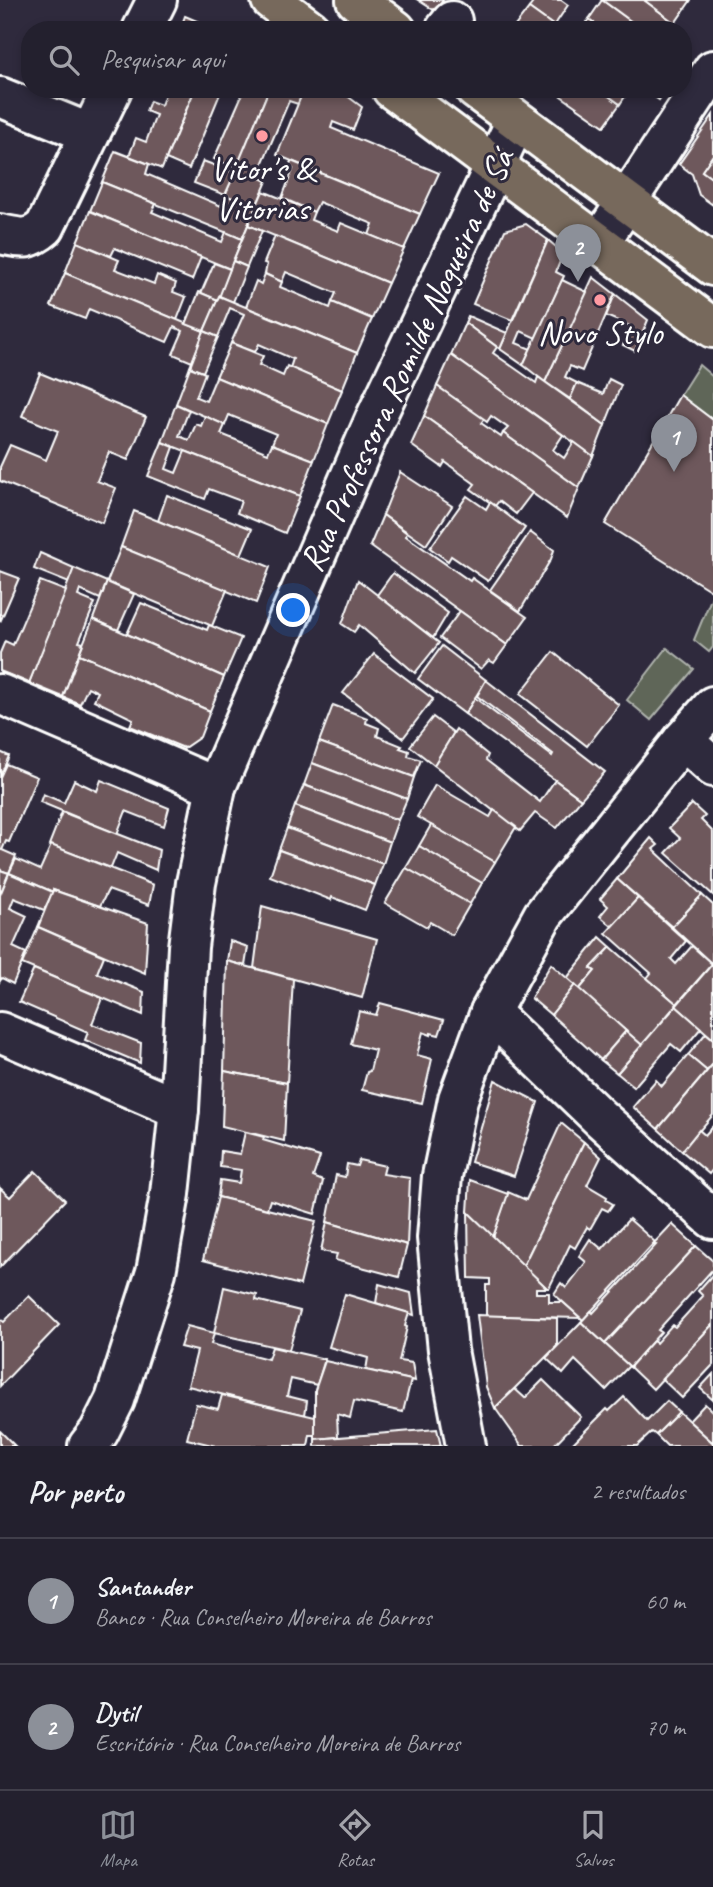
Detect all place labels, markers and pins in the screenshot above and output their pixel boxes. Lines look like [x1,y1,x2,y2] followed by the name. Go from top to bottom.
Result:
[254,128,270,144] marker: Vitor's & Vitorias
[210,146,318,231] place label: Vitor's & Vitorias
[555,224,601,282] pin: 2
[592,292,608,308] marker: Novo Stylo
[538,310,664,355] place label: Novo Stylo
[651,414,697,472] pin: 1

